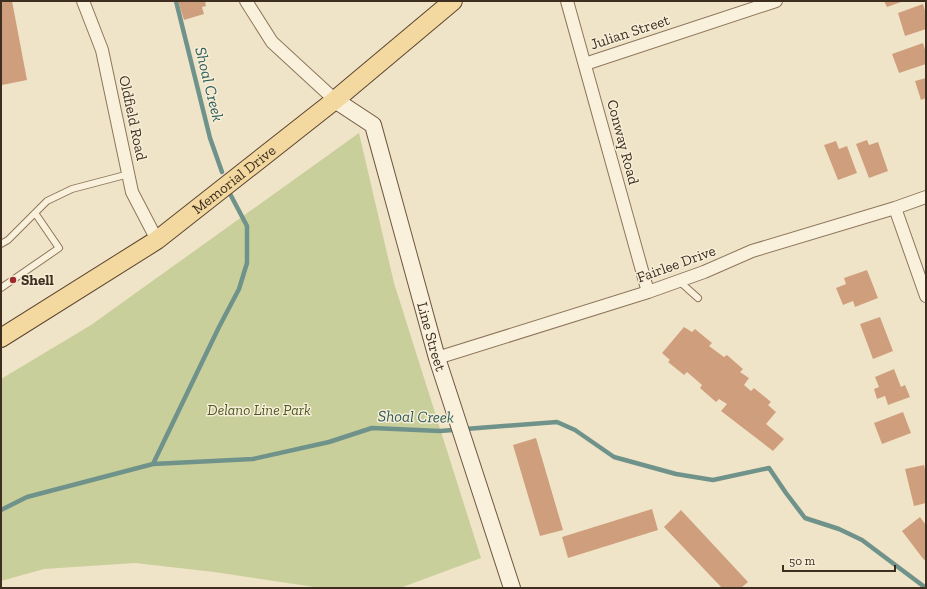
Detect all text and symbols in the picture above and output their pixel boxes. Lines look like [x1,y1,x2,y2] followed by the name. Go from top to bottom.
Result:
[588,11,672,53] street label: Julian Street
[191,45,228,123] water label: Shoal Creek
[115,74,151,163] street label: Oldfield Road
[603,98,643,187] street label: Conway Road
[189,141,279,218] street label: Memorial Drive
[634,241,718,287] street label: Fairlee Drive
[21,271,54,289] place label: Shell
[8,275,18,285] marker: Shell
[413,300,450,374] street label: Line Street
[207,401,311,419] park label: Delano Line Park
[378,406,454,427] water label: Shoal Creek
[783,547,895,573] scale bar
[789,554,816,568] text: 50 m

